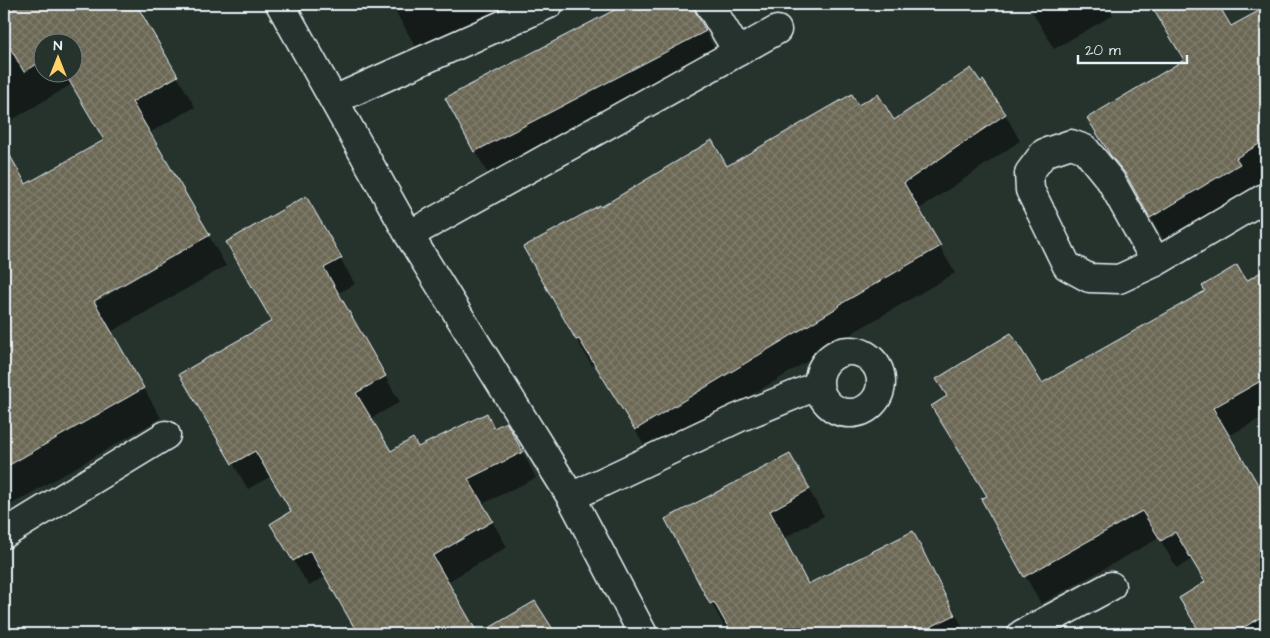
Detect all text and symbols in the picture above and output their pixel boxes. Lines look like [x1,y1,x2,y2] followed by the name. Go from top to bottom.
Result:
[32,32,82,82] north arrow
[1078,32,1186,64] scale bar
[54,36,63,56] text: N
[1085,40,1121,61] text: 20 m

